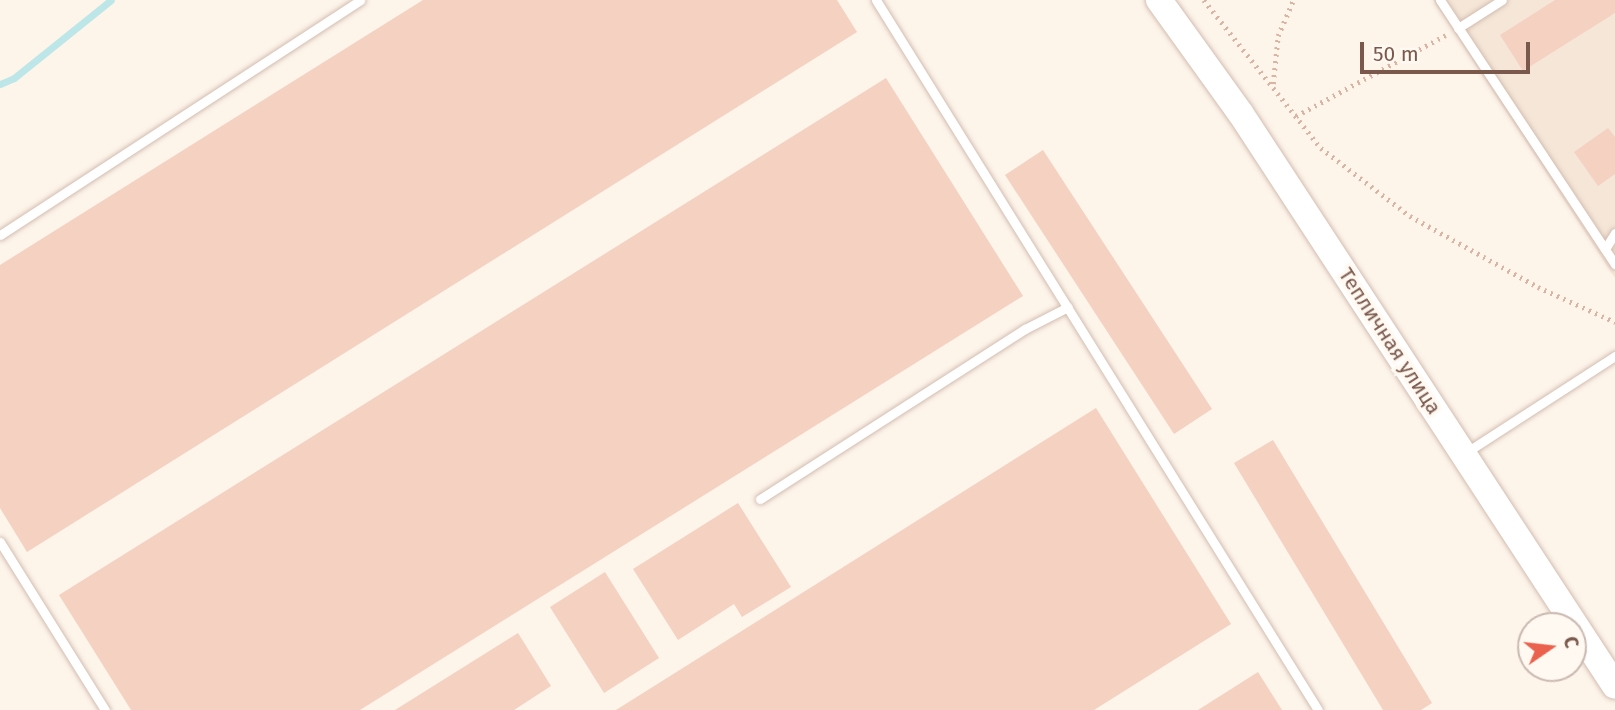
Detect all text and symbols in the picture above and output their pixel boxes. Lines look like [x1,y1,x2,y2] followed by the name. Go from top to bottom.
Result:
[1363,28,1533,72] scale bar
[1373,41,1419,67] text: 50 m
[1333,263,1447,419] street label: Тепличная улица
[1517,612,1587,682] north arrow
[1558,634,1583,650] text: С

